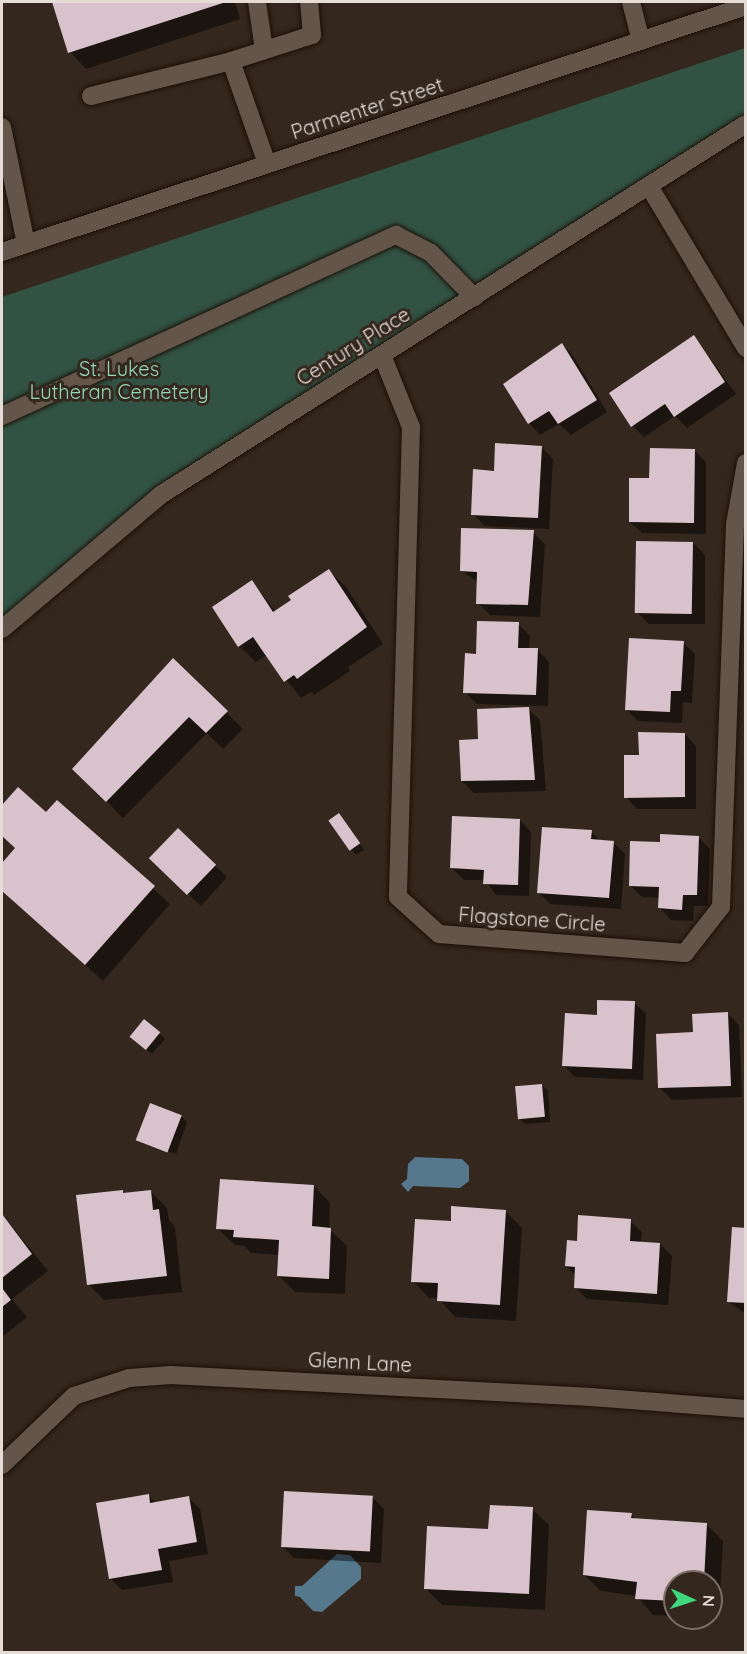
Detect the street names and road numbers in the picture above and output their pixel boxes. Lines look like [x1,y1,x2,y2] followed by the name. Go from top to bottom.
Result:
[288,72,446,144] street label: Parmenter Street
[292,302,414,390] street label: Century Place
[458,902,606,936] street label: Flagstone Circle
[308,1347,412,1377] street label: Glenn Lane

